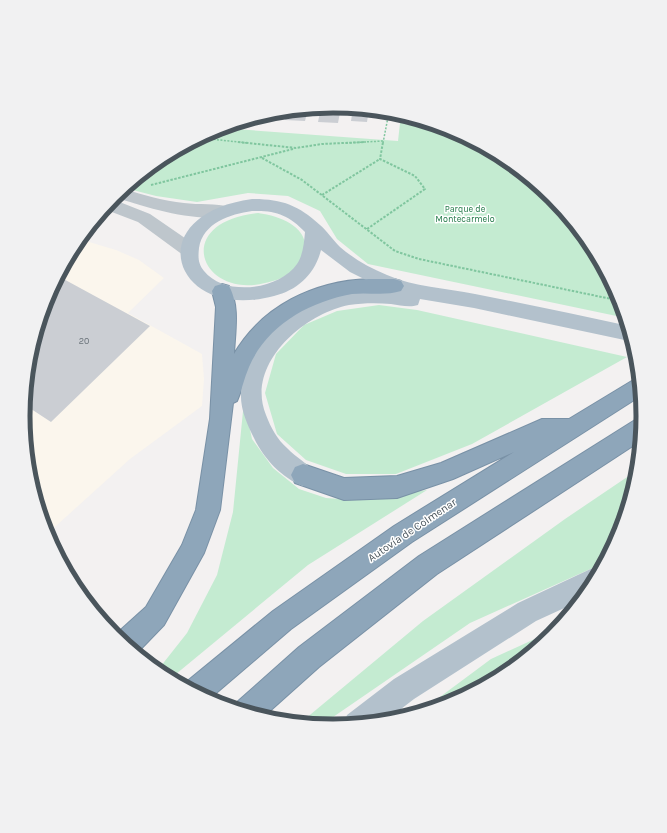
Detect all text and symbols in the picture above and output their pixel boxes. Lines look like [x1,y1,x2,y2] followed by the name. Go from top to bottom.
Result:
[435,204,495,224] park label: Parque de Montecarmelo
[79,336,89,346] house number: 20
[365,496,459,564] street label: Autovía de Colmenar

